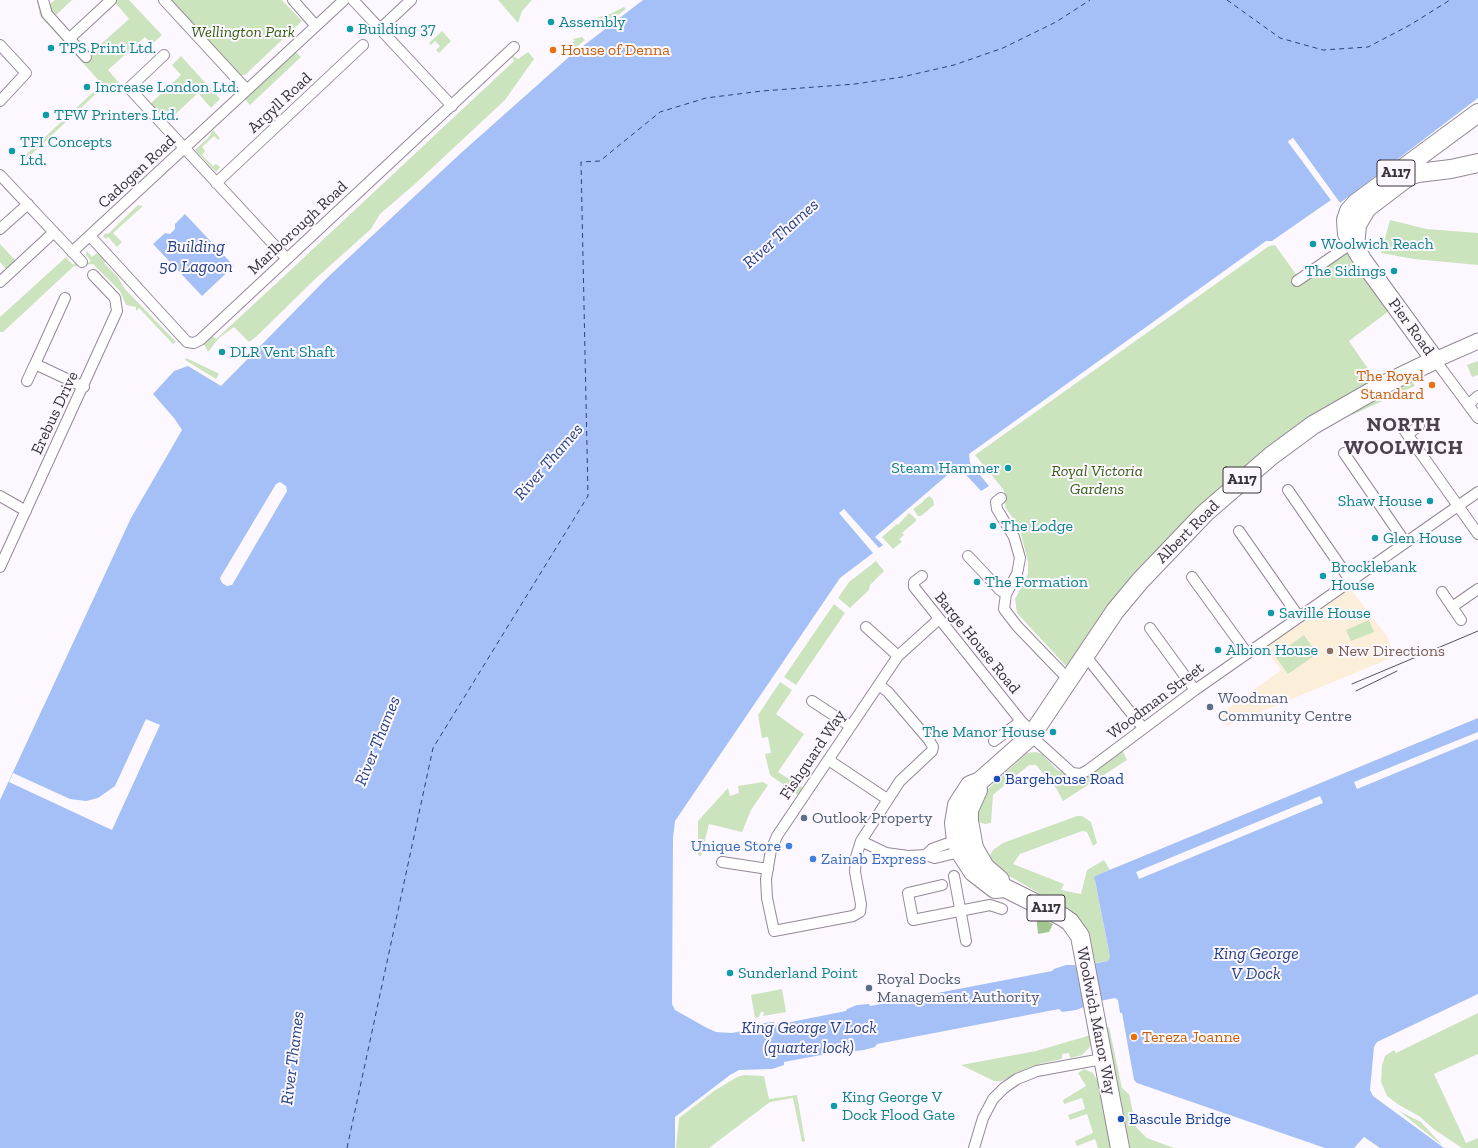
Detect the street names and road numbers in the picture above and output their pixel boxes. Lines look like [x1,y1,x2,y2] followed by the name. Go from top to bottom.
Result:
[244,69,316,137] street label: Argyll Road
[94,131,180,213] street label: Cadogan Road
[1377,160,1415,186] road number: A117
[244,177,352,279] street label: Marlborough Road
[1384,295,1438,359] street label: Pier Road
[27,368,83,458] street label: Erebus Drive
[1223,467,1261,493] road number: A117
[1152,496,1224,568] street label: Albert Road
[930,588,1024,698] street label: Barge House Road
[1104,658,1208,744] street label: Woodman Street
[776,707,850,803] street label: Fishguard Way
[1027,895,1065,921] road number: A117
[1072,945,1120,1097] street label: Woolwich Manor Way

